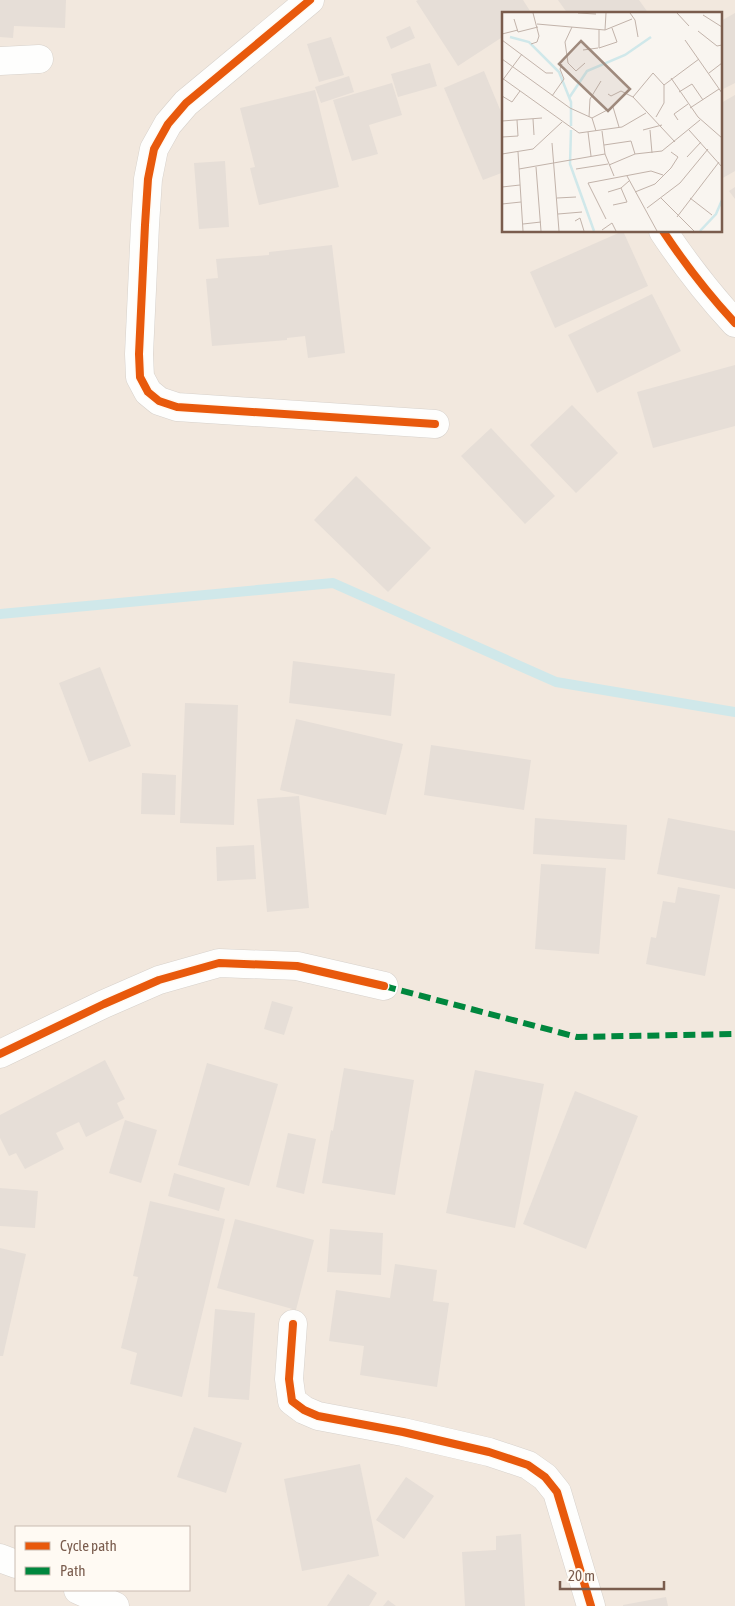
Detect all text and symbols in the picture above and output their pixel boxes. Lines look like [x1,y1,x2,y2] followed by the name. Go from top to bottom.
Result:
[502,12,722,232] inset map
[15,1526,190,1591] legend
[60,1537,117,1554] text: Cycle path
[560,1558,664,1590] scale bar
[60,1562,86,1579] text: Path
[568,1567,595,1584] text: 20 m

